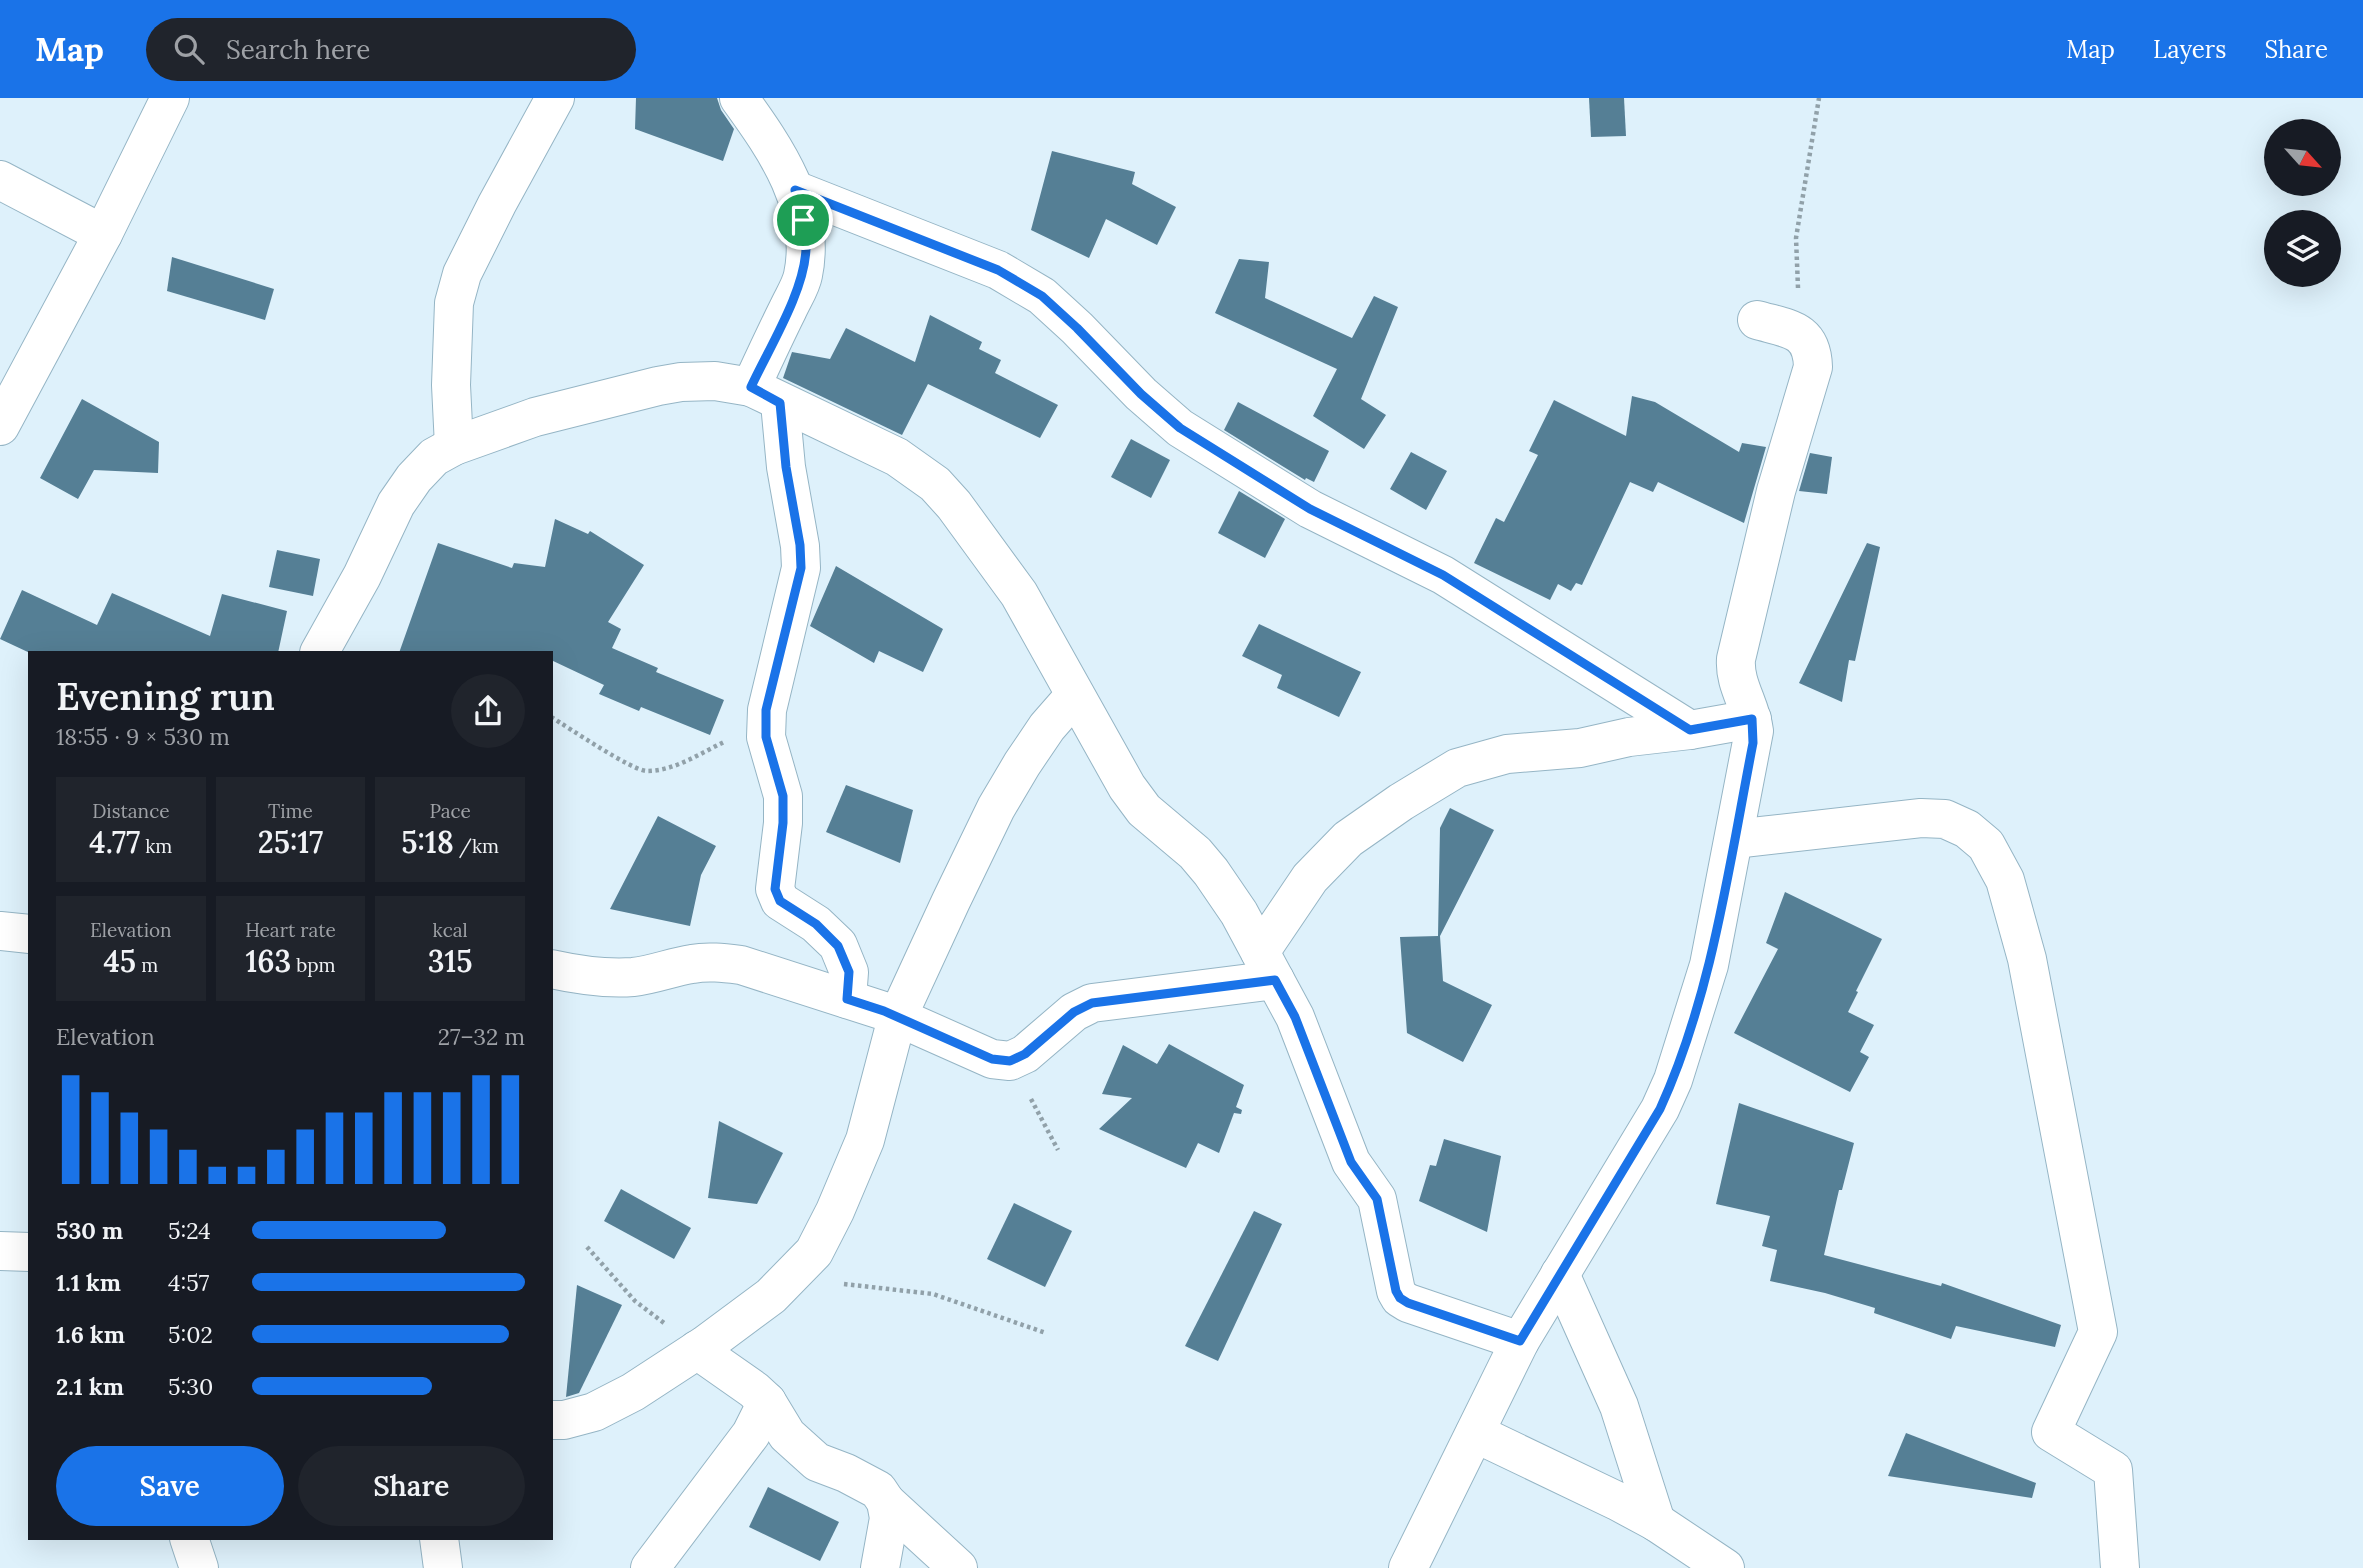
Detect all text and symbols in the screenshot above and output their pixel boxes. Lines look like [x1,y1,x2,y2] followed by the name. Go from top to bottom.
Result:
[146,18,636,81] search box
[35,28,104,70] text: Map
[170,30,208,68] icon: search
[226,33,370,66] text: Search here
[2066,34,2115,65] text: Map
[2153,34,2226,65] text: Layers
[2264,34,2328,65] text: Share
[2264,119,2342,196] north arrow
[2264,119,2341,287] map controls
[773,190,833,250] pin
[784,201,822,239] icon: arrive
[2264,210,2341,287] button: layers
[56,672,275,720] text: Evening run
[451,674,525,748] button: share
[56,722,230,751] text: 18:55 · 9 × 530 m
[92,799,169,823] text: Distance
[268,799,313,823] text: Time
[429,799,471,823] text: Pace
[89,823,140,861] text: 4.77
[258,823,323,861] text: 25:17
[401,823,454,861] text: 5:18
[140,834,172,858] text: km
[454,834,499,858] text: /km
[90,918,172,942] text: Elevation
[245,918,336,942] text: Heart rate
[433,918,468,942] text: kcal
[104,942,136,980] text: 45
[245,942,291,980] text: 163
[428,942,473,980] text: 315
[136,953,158,977] text: m
[291,953,336,977] text: bpm
[56,1022,155,1051] text: Elevation
[438,1022,525,1051] text: 27–32 m
[56,1216,123,1245] text: 530 m
[168,1216,211,1245] text: 5:24
[56,1268,121,1297] text: 1.1 km
[168,1268,209,1297] text: 4:57
[56,1320,125,1349] text: 1.6 km
[168,1320,213,1349] text: 5:02
[56,1372,124,1401] text: 2.1 km
[168,1372,213,1401] text: 5:30
[56,1446,284,1526] button: Save
[298,1446,525,1526] button: Share

